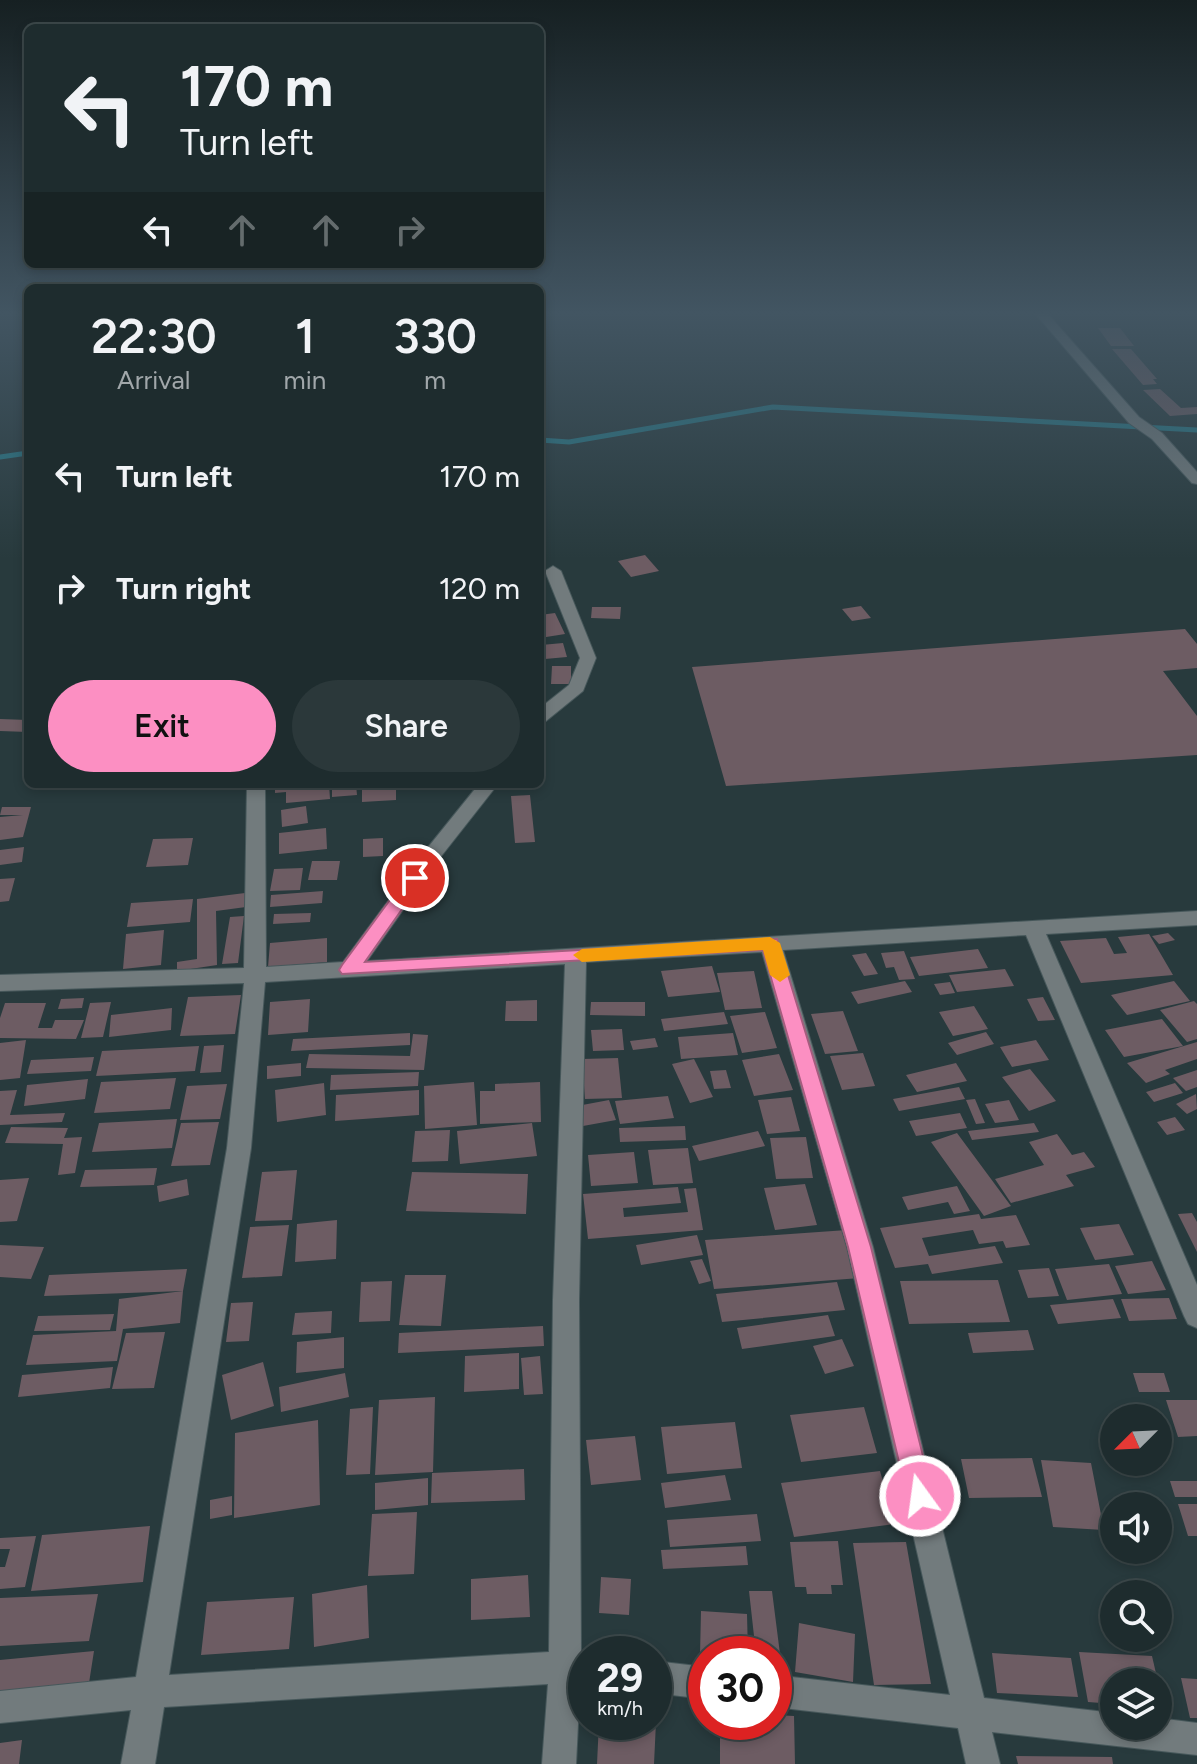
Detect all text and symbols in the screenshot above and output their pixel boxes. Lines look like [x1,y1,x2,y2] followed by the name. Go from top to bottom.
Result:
[180,53,333,120] text: 170 m
[48,56,152,160] icon: left
[180,121,314,164] text: Turn left
[136,208,180,252] icon: left
[220,208,264,252] icon: ahead
[304,208,348,252] icon: ahead
[388,208,432,252] icon: right
[91,307,217,365] text: 22:30
[295,307,315,365] text: 1
[393,307,477,365] text: 330
[117,364,191,396] text: Arrival
[284,364,326,396] text: min
[424,364,446,396] text: m
[48,454,92,498] icon: left
[116,458,233,495] text: Turn left
[439,458,520,495] text: 170 m
[48,566,92,610] icon: right
[116,570,251,607] text: Turn right
[439,570,520,607] text: 120 m
[48,680,276,772] button: Exit
[292,680,520,772] button: Share
[381,844,449,912] pin
[393,856,437,900] icon: arrive
[1100,1404,1172,1476] north arrow
[1100,1404,1172,1740] map controls
[878,1454,962,1538] position arrow
[1100,1492,1172,1564] button: sound
[1100,1580,1172,1652] button: search
[688,1636,792,1740] speed limit sign: 30
[597,1654,643,1702] text: 29
[1100,1668,1172,1740] button: layers
[597,1696,643,1720] text: km/h

